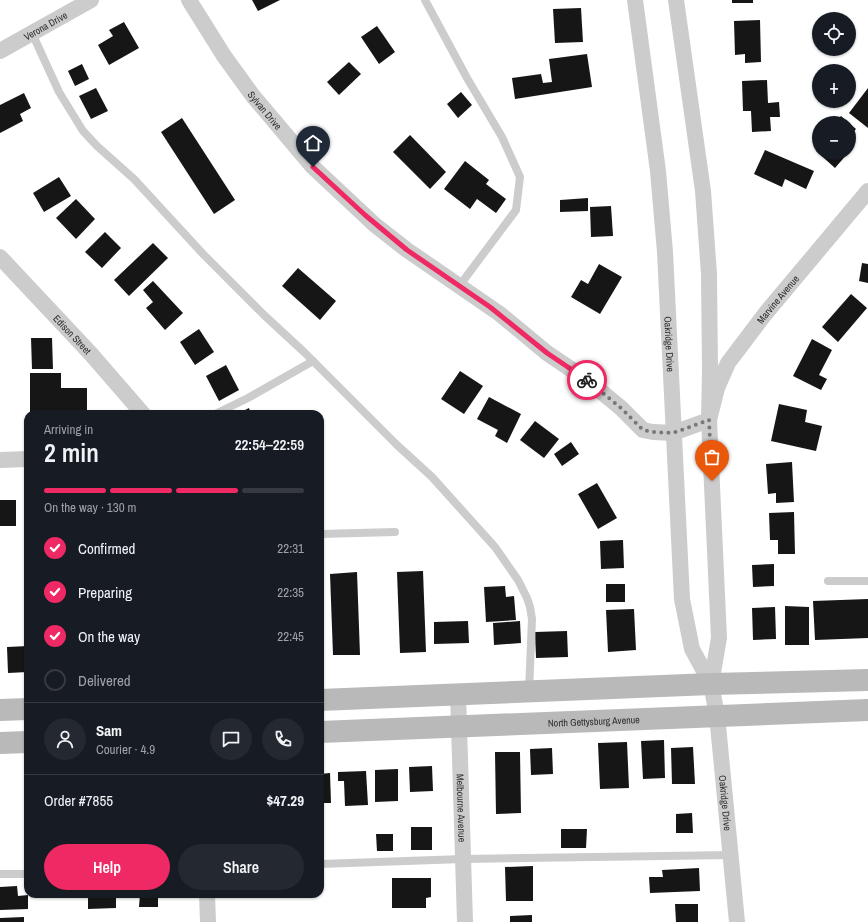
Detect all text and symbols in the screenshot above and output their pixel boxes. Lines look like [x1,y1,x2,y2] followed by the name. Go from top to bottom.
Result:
[22,8,70,43] street label: Verona Drive
[812,12,856,160] map controls
[812,12,856,56] button: locate
[812,64,856,108] button: +
[245,89,285,133] street label: Sylvan Drive
[812,116,856,160] button: −
[296,126,330,167] pin
[302,132,324,154] icon: home
[754,272,802,326] street label: Marvine Avenue
[50,312,94,358] street label: Edison Street
[661,316,677,373] street label: Oakridge Drive
[567,360,607,400] courier
[576,369,598,391] icon: bike
[44,421,93,438] text: Arriving in
[235,434,304,455] text: 22:54–22:59
[44,435,99,470] text: 2 min
[695,440,729,481] pin
[701,446,723,468] icon: bag
[44,499,136,516] text: On the way · 130 m
[44,537,66,559] icon: check
[78,538,135,559] text: Confirmed
[277,540,304,557] text: 22:31
[44,581,66,603] icon: check
[78,582,132,603] text: Preparing
[277,584,304,601] text: 22:35
[44,625,66,647] icon: check
[78,626,140,647] text: On the way
[277,628,304,645] text: 22:45
[78,670,131,691] text: Delivered
[548,713,640,730] street label: North Gettysburg Avenue
[44,718,86,760] button: person
[210,718,252,760] button: chat
[262,718,304,760] button: phone
[96,720,122,741] text: Sam
[96,741,155,758] text: Courier · 4.9
[453,774,469,843] street label: Melbourne Avenue
[716,775,734,832] street label: Oakridge Drive
[44,790,113,811] text: Order #7855
[266,790,304,811] text: $47.29
[44,844,170,890] button: Help
[178,844,304,890] button: Share

